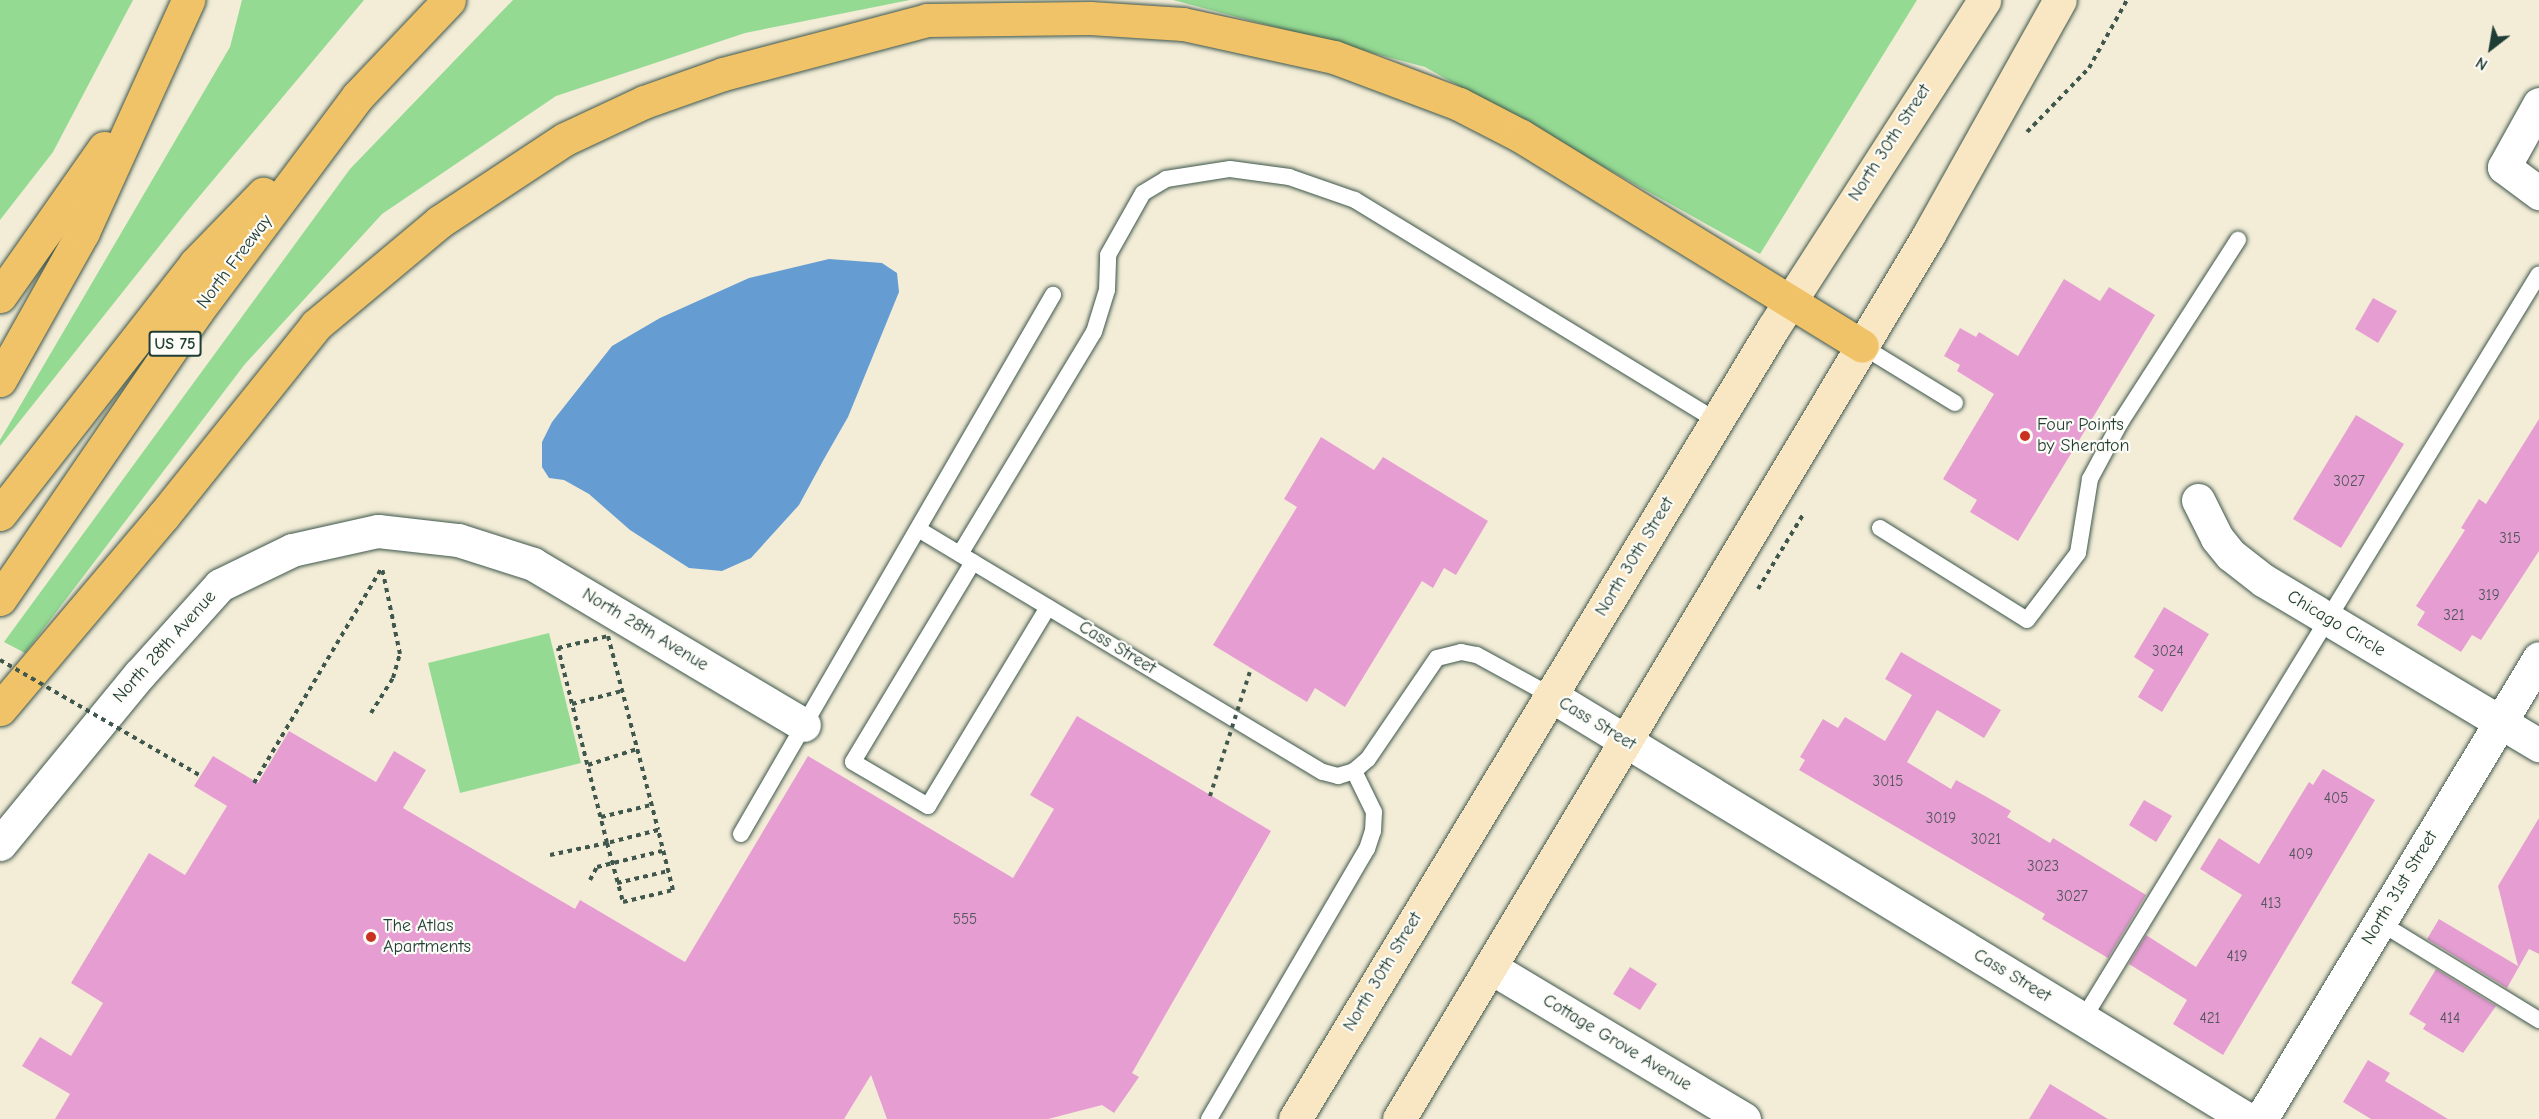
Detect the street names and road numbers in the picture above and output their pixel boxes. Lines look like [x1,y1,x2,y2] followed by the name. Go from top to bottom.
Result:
[1844,80,1936,206] street label: North 30th Street
[193,211,277,313] street label: North Freeway
[148,331,202,357] road number: US 75
[1591,493,1679,621] street label: North 30th Street
[578,584,712,676] street label: North 28th Avenue
[109,586,221,708] street label: North 28th Avenue
[2283,586,2389,662] street label: Chicago Circle
[1074,616,1160,680] street label: Cass Street
[1554,692,1640,756] street label: Cass Street
[2357,827,2443,949] street label: North 31st Street
[1339,908,1427,1036] street label: North 30th Street
[1969,944,2055,1008] street label: Cass Street
[1539,990,1695,1096] street label: Cottage Grove Avenue

